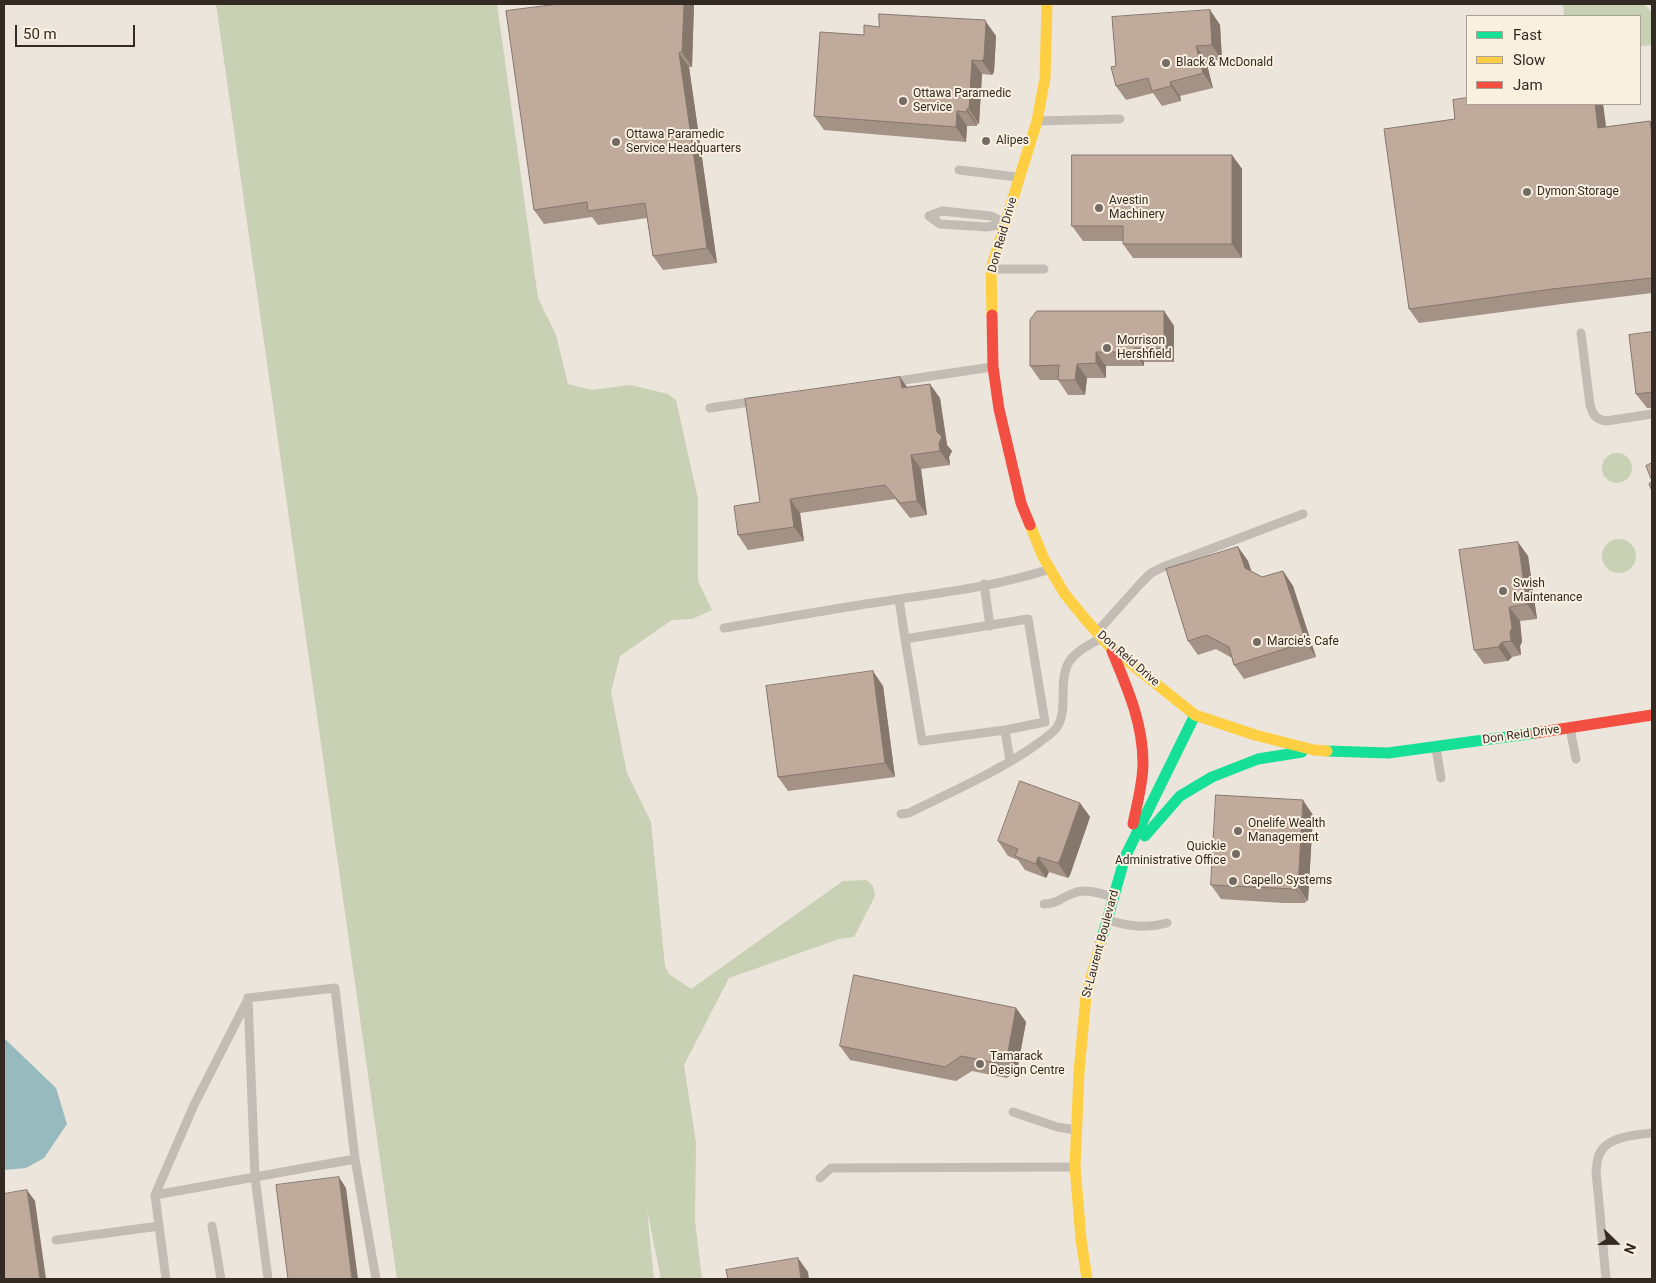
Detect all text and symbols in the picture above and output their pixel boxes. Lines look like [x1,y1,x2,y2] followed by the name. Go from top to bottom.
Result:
[18,15,138,47] scale bar
[1466,15,1641,105] legend
[23,25,57,43] text: 50 m
[1513,26,1542,44] text: Fast
[1513,51,1545,69] text: Slow
[1176,56,1273,70] place label: Black & McDonald
[1160,57,1172,69] marker: Black & McDonald
[1513,76,1543,94] text: Jam
[913,87,1011,115] place label: Ottawa Paramedic Service
[897,95,909,107] marker: Ottawa Paramedic Service
[626,128,741,156] place label: Ottawa Paramedic Service Headquarters
[996,134,1029,148] place label: Alipes
[980,135,992,147] marker: Alipes
[610,136,622,148] marker: Ottawa Paramedic Service Headquarters
[1537,185,1619,199] place label: Dymon Storage
[1521,186,1533,198] marker: Dymon Storage
[1109,194,1165,222] place label: Avestin Machinery
[985,196,1021,274] street label: Don Reid Drive
[1093,202,1105,214] marker: Avestin Machinery
[1117,334,1171,362] place label: Morrison Hershfield
[1101,342,1113,354] marker: Morrison Hershfield
[1513,577,1582,605] place label: Swish Maintenance
[1497,585,1509,597] marker: Swish Maintenance
[1094,628,1162,690] street label: Don Reid Drive
[1267,635,1339,649] place label: Marcie's Cafe
[1251,636,1263,648] marker: Marcie's Cafe
[1482,722,1560,748] street label: Don Reid Drive
[1248,817,1325,845] place label: Onelife Wealth Management
[1232,825,1244,837] marker: Onelife Wealth Management
[1115,840,1226,868] place label: Quickie Administrative Office
[1230,848,1242,860] marker: Quickie Administrative Office
[1243,874,1332,888] place label: Capello Systems
[1227,875,1239,887] marker: Capello Systems
[1080,889,1122,999] street label: St-Laurent Boulevard
[990,1050,1065,1078] place label: Tamarack Design Centre
[974,1058,986,1070] marker: Tamarack Design Centre
[1591,1218,1641,1268] north arrow
[1621,1241,1639,1256] text: N

